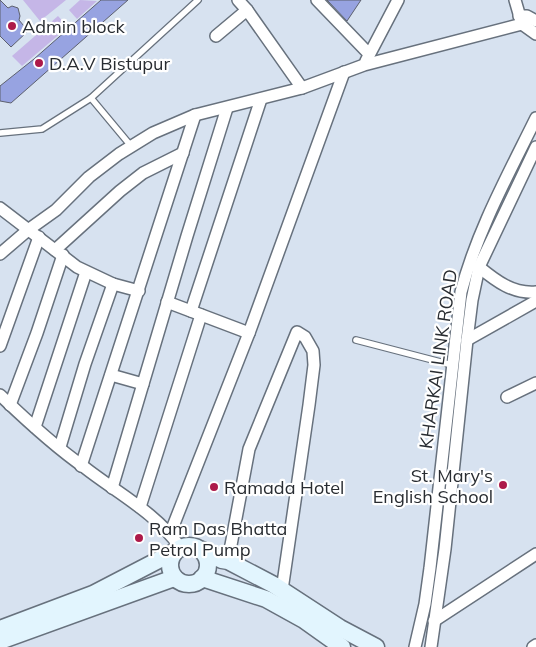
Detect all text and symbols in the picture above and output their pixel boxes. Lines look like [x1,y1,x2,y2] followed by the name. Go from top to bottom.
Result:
[22,15,126,38] place label: Admin block
[6,20,18,32] marker: Admin block
[49,52,171,75] place label: D.A.V Bistupur
[33,57,45,69] marker: D.A.V Bistupur
[414,268,462,450] street label: KHARKAI LINK ROAD
[373,464,493,508] place label: St. Mary's English School
[224,476,344,499] place label: Ramada Hotel
[497,479,509,491] marker: St. Mary's English School
[208,481,220,493] marker: Ramada Hotel
[149,517,287,561] place label: Ram Das Bhatta Petrol Pump
[133,532,145,544] marker: Ram Das Bhatta Petrol Pump

